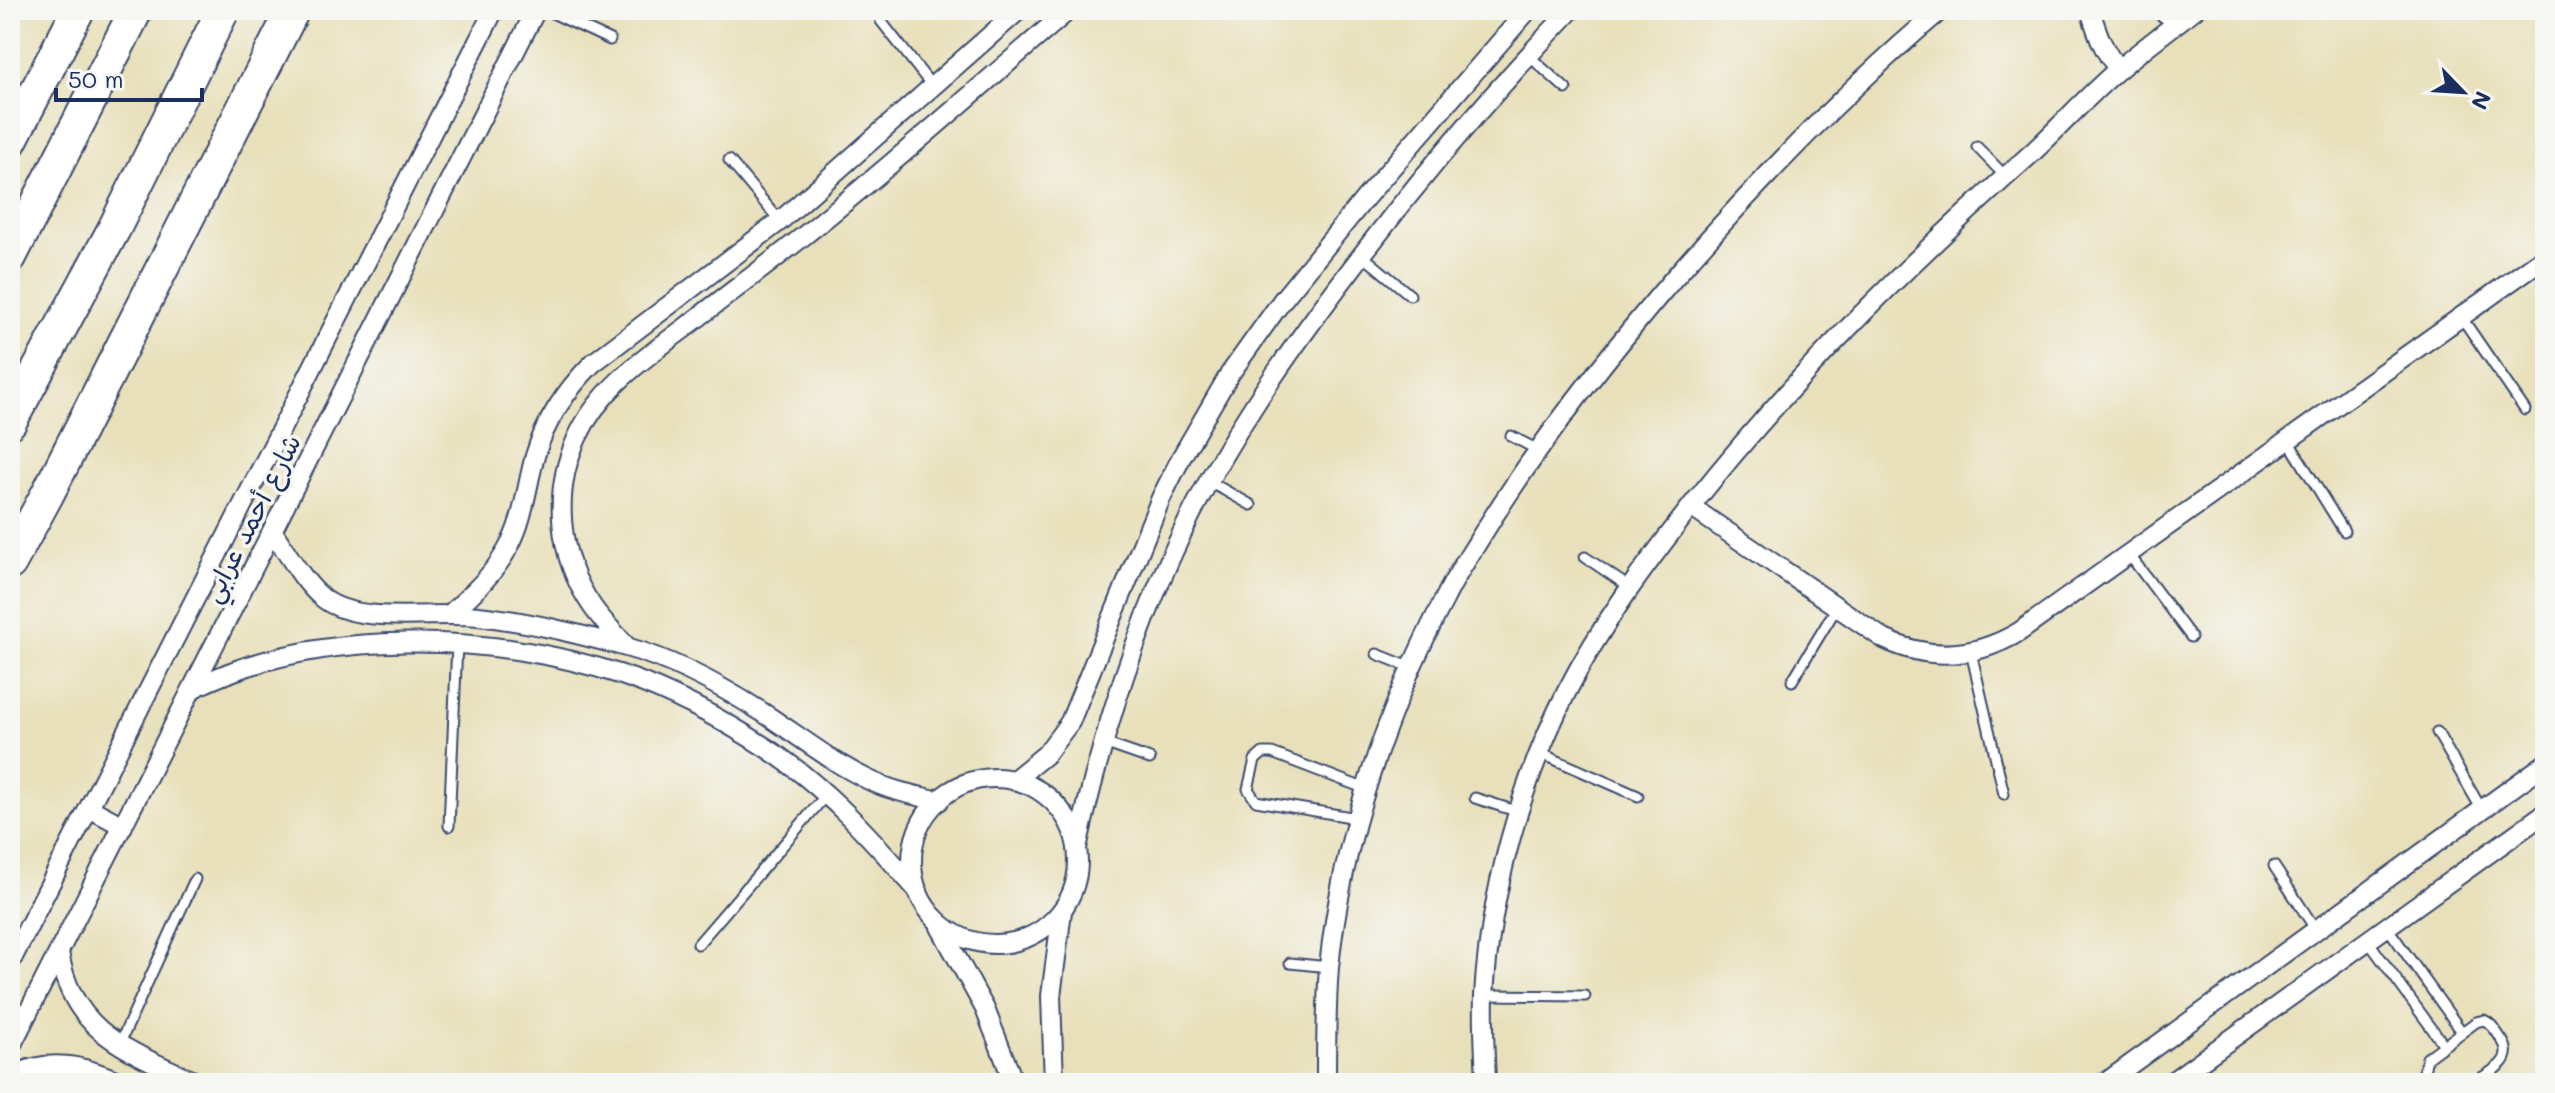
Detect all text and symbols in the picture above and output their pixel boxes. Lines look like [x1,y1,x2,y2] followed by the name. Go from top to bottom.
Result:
[56,52,202,102] scale bar
[2423,52,2503,132] north arrow
[68,63,124,94] text: 50 m
[2465,87,2498,114] text: N
[194,428,314,611] street label: شارع أحمد عرابي

